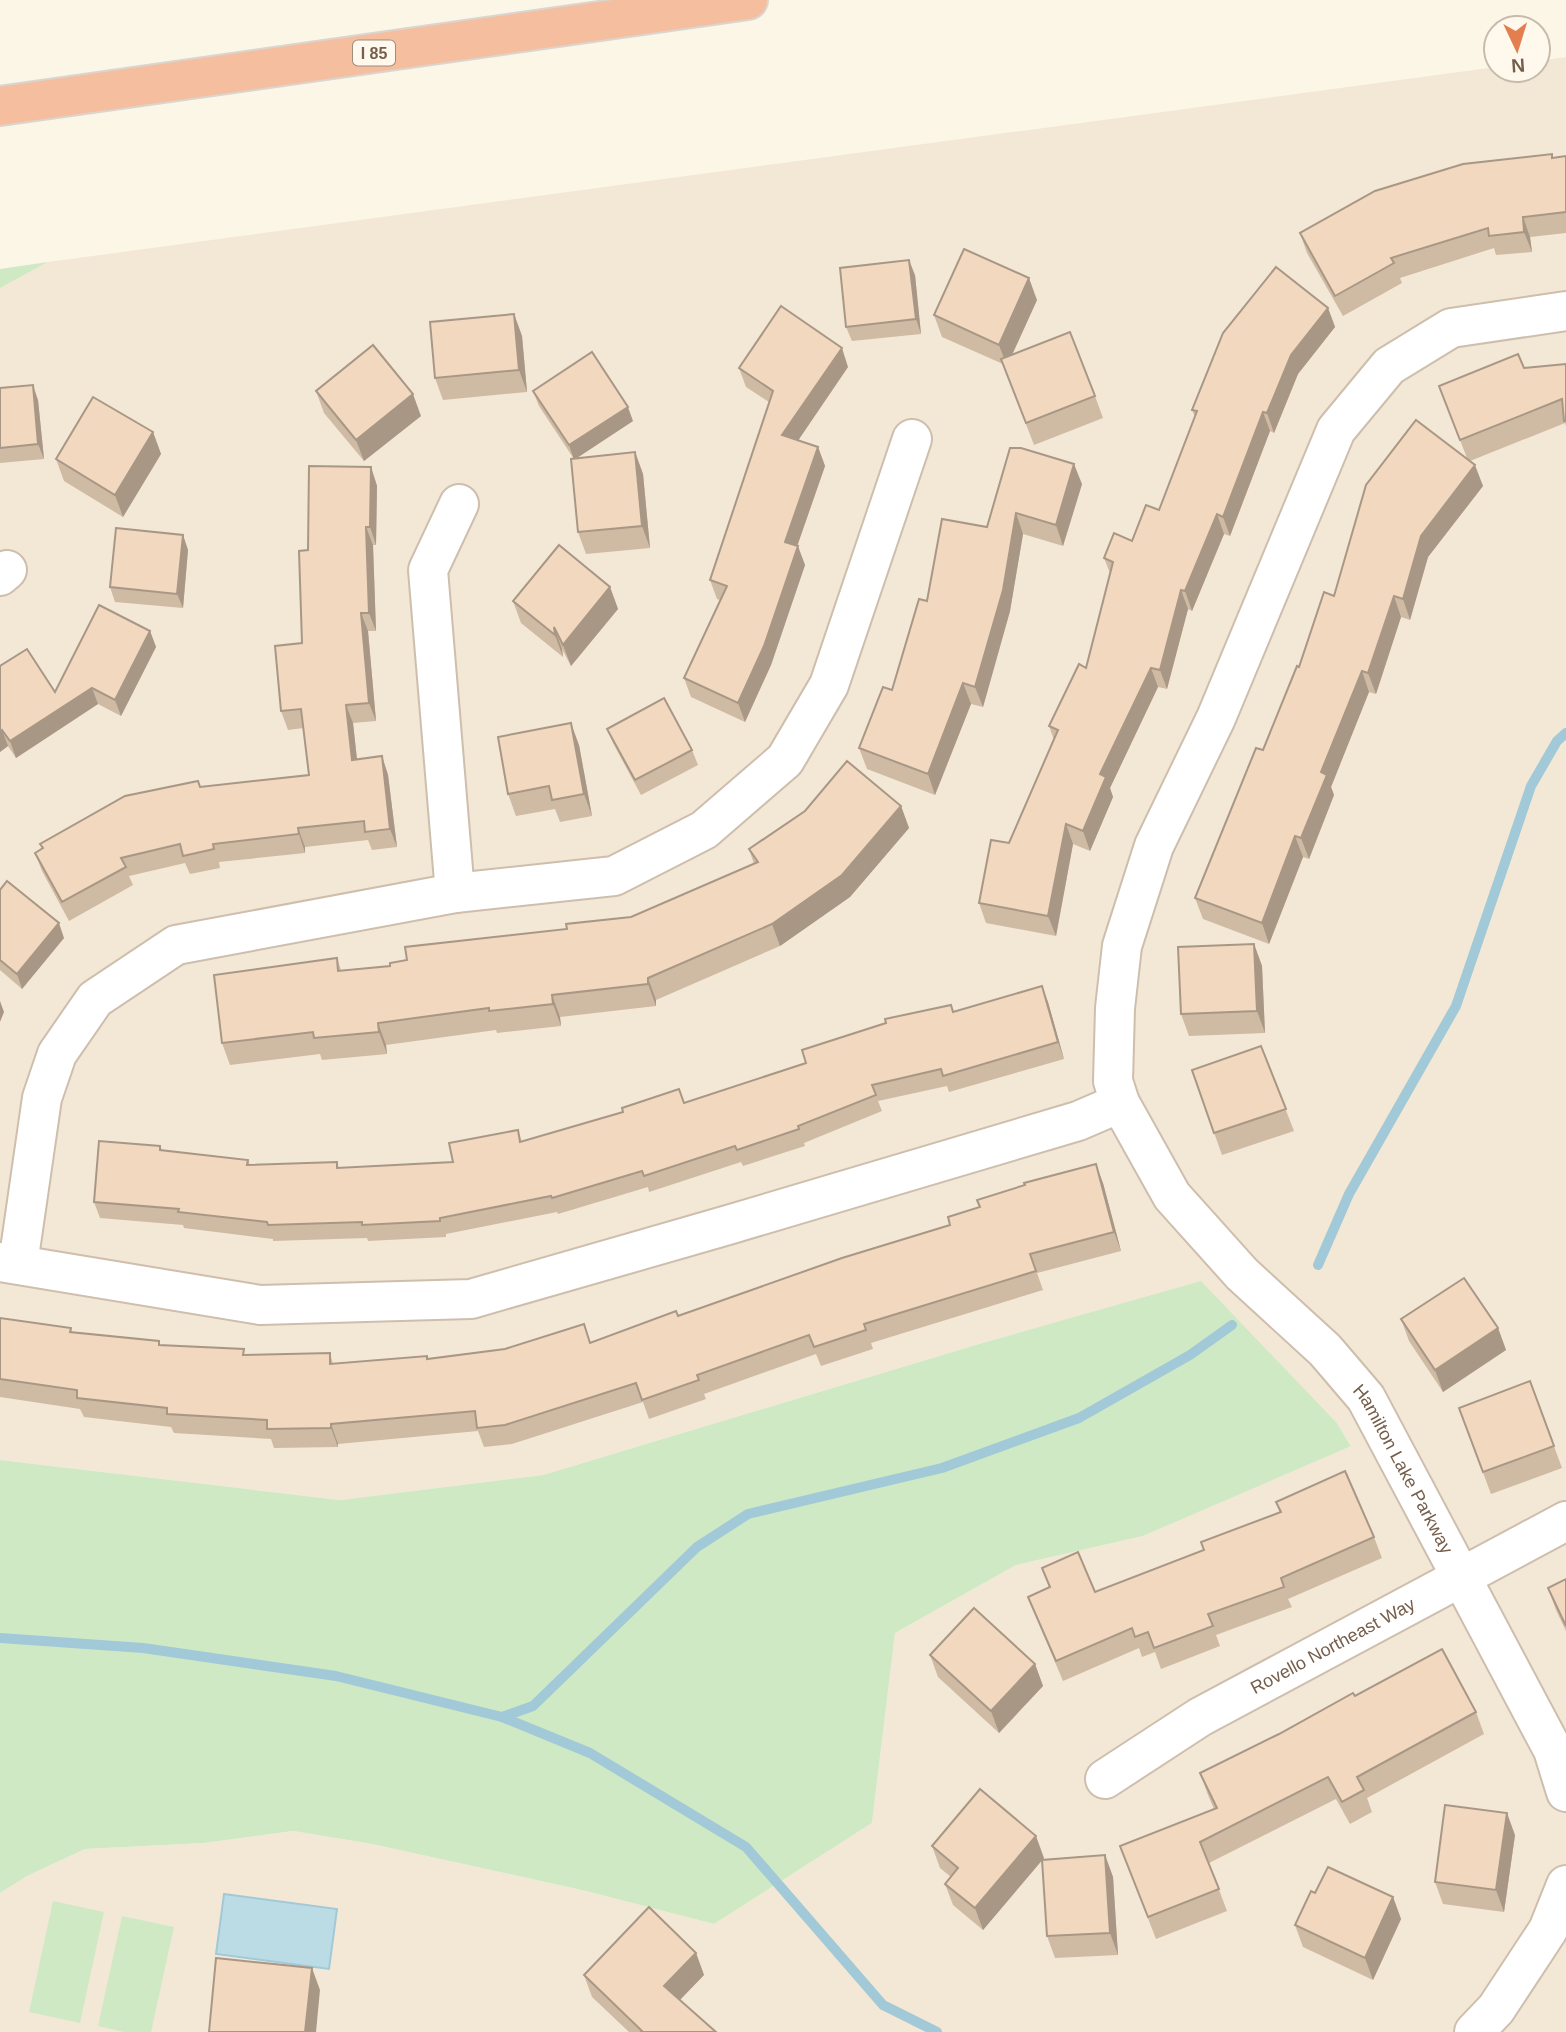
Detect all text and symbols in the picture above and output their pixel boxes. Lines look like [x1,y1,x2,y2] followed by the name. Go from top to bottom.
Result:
[1482,14,1552,84] north arrow
[353,40,395,66] road number: I 85
[1511,55,1526,76] text: N
[1349,1380,1457,1557] street label: Hamilton Lake Parkway
[1247,1594,1418,1698] street label: Rovello Northeast Way

